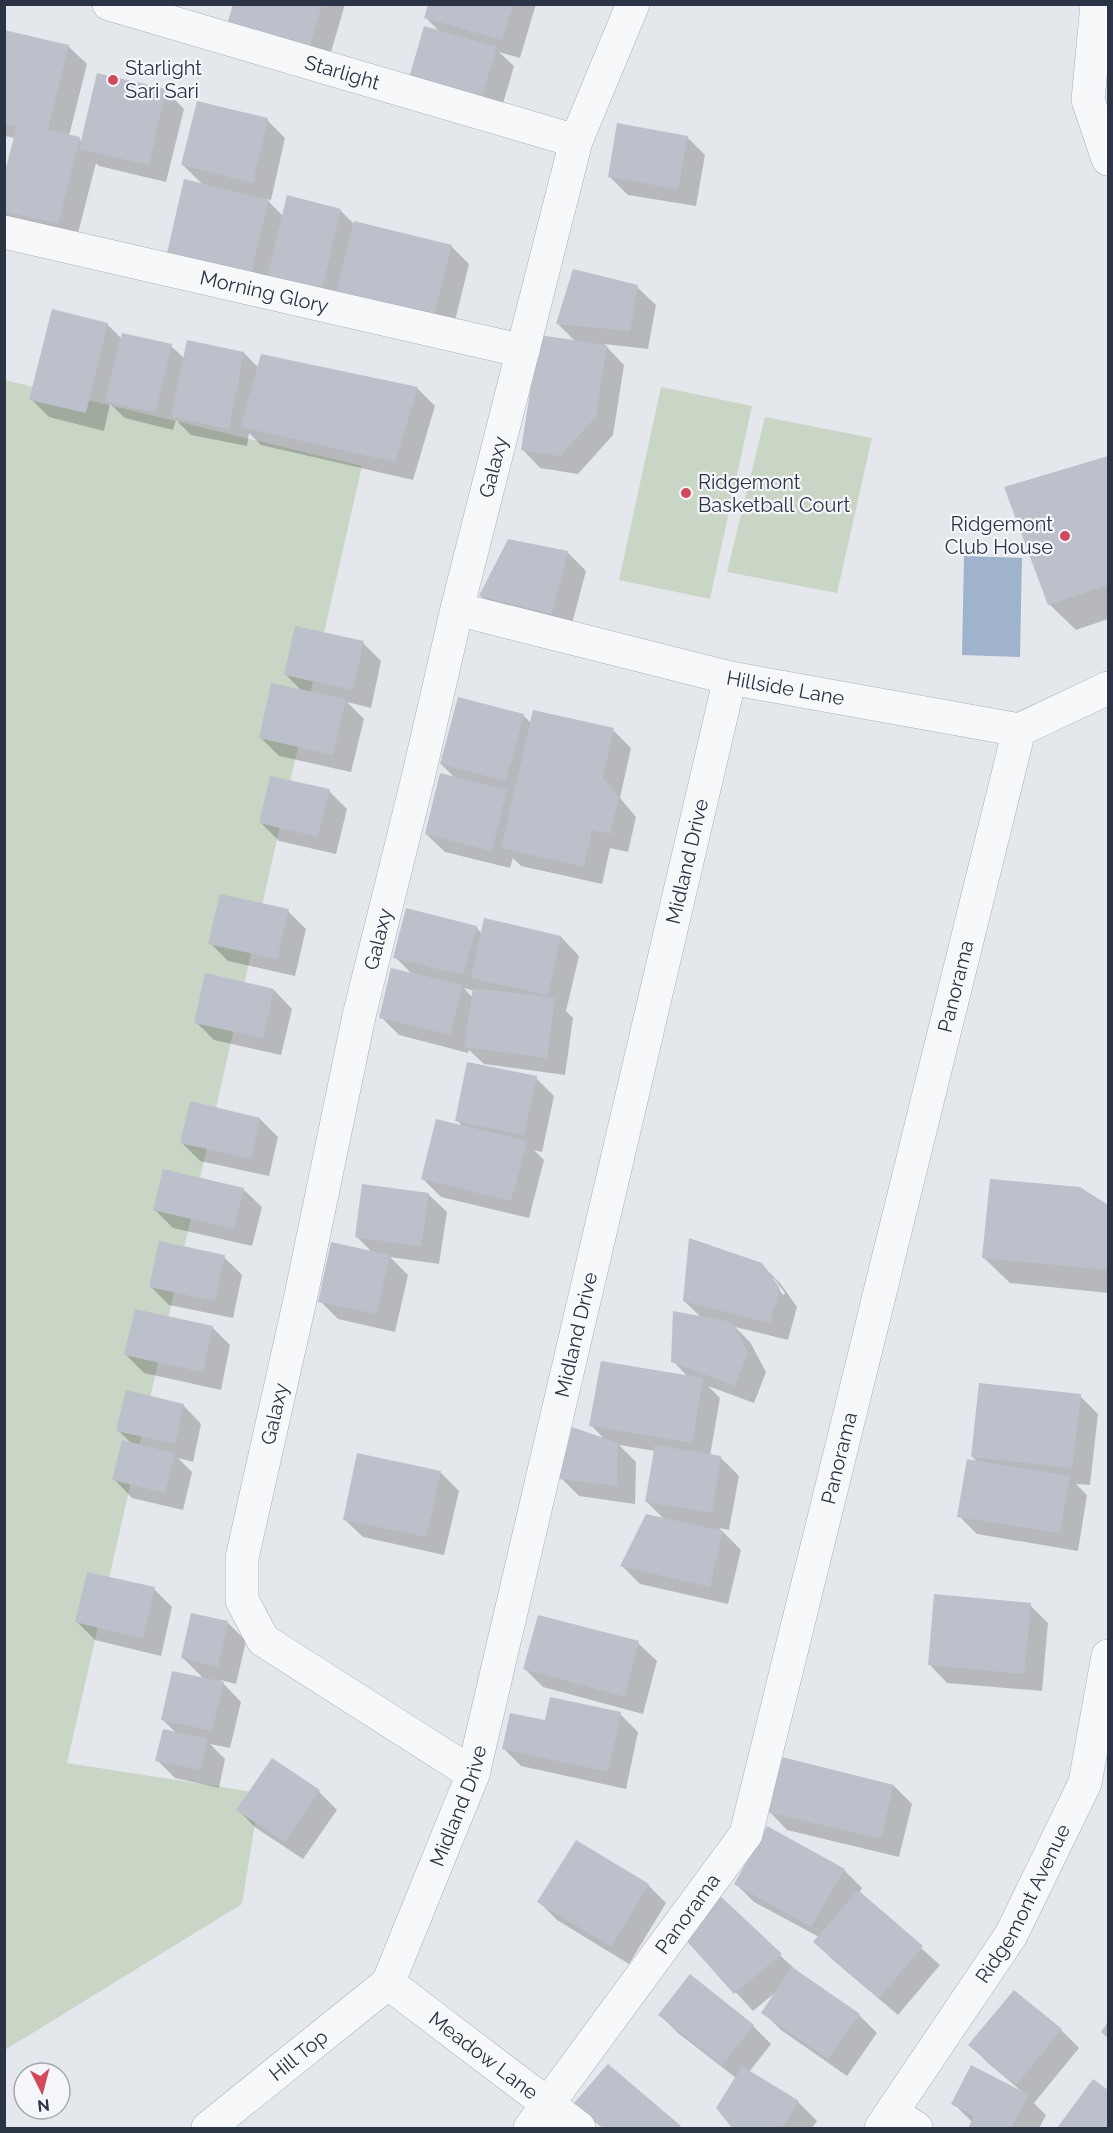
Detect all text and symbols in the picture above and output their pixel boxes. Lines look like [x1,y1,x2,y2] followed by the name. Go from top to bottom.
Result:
[302,50,383,95] street label: Starlight
[125,56,202,103] place label: Starlight Sari Sari
[106,73,120,87] marker: Starlight Sari Sari
[198,265,331,318] street label: Morning Glory
[474,434,512,500] street label: Galaxy
[698,470,850,517] place label: Ridgemont Basketball Court
[679,486,693,500] marker: Ridgemont Basketball Court
[945,512,1053,559] place label: Ridgemont Club House
[1058,529,1072,543] marker: Ridgemont Club House
[725,666,847,710] street label: Hillside Lane
[661,796,713,926] street label: Midland Drive
[359,906,397,972] street label: Galaxy
[933,938,979,1035] street label: Panorama
[550,1270,602,1400] street label: Midland Drive
[256,1381,293,1447] street label: Galaxy
[816,1410,862,1507] street label: Panorama
[425,1743,491,1870] street label: Midland Drive
[970,1820,1075,1988] street label: Ridgemont Avenue
[650,1869,725,1959] street label: Panorama
[424,2006,543,2105] street label: Meadow Lane
[264,2025,332,2086] street label: Hill Top
[12,2061,72,2121] north arrow
[36,2095,51,2116] text: N

